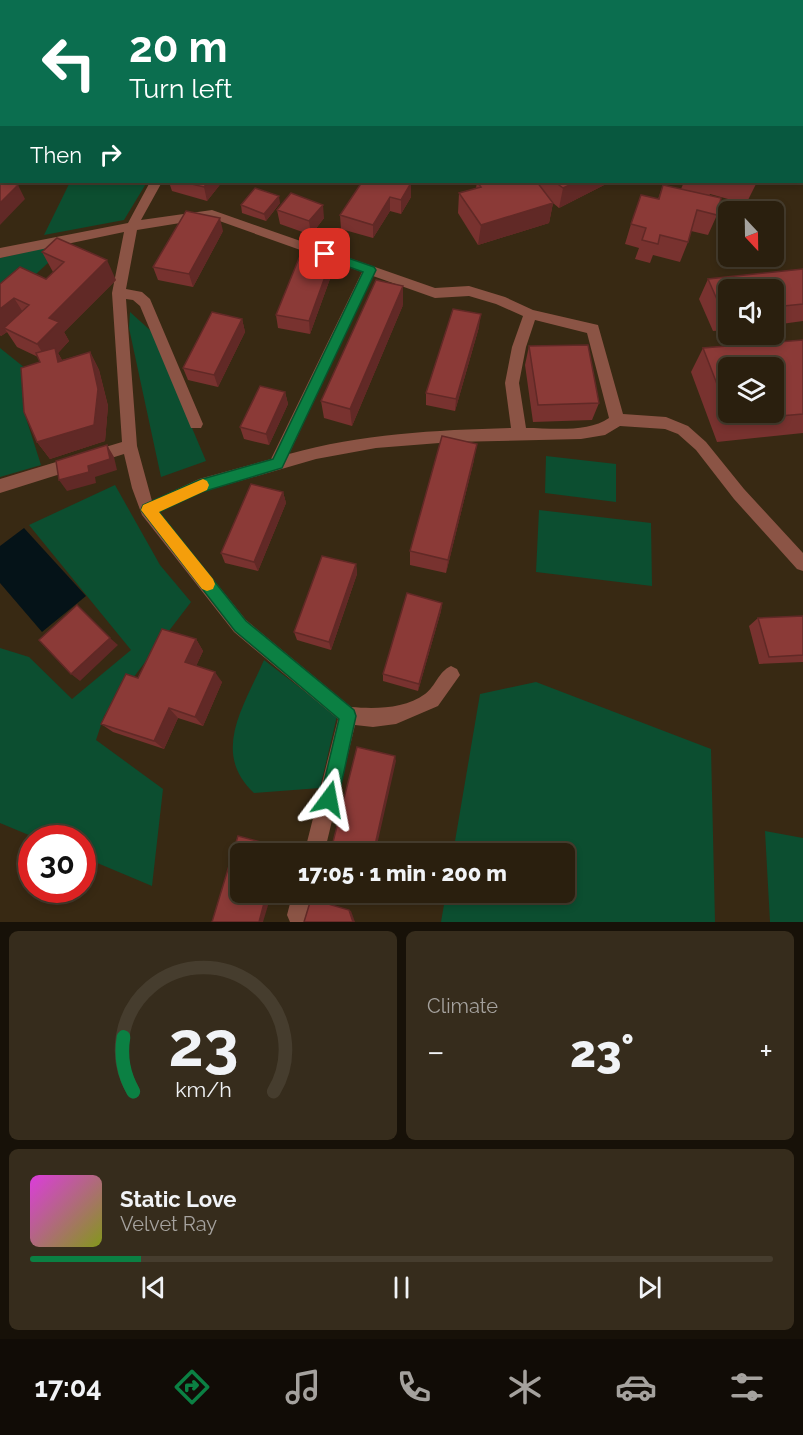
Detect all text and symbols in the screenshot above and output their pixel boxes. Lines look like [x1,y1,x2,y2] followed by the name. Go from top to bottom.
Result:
[129,23,228,72] text: 20 m
[30,24,108,102] icon: left
[129,73,232,104] text: Turn left
[94,138,127,171] icon: right
[30,142,82,168] text: Then
[718,201,784,267] north arrow
[718,201,784,423] map controls
[299,228,350,279] pin
[308,237,341,270] icon: arrive
[718,279,784,345] button: sound
[718,357,784,423] button: layers
[297,767,361,831] position arrow
[18,825,96,903] speed limit sign: 30
[298,860,507,886] text: 17:05 · 1 min · 200 m
[427,994,498,1018] text: Climate
[168,1007,238,1081] text: 23
[570,1025,634,1078] text: 23°
[427,1032,445,1071] text: −
[759,1032,773,1071] text: +
[175,1078,231,1103] text: km/h
[120,1186,237,1212] text: Static Love
[120,1212,217,1236] text: Velvet Ray
[137,1271,170,1304] icon: previous
[385,1271,418,1304] icon: pause
[633,1271,666,1304] icon: next
[171,1366,213,1408] icon: directions
[282,1366,324,1408] icon: music
[393,1366,435,1408] icon: phone
[504,1366,546,1408] icon: climate
[615,1366,657,1408] icon: car
[726,1366,768,1408] icon: filters
[35,1372,102,1403] text: 17:04

